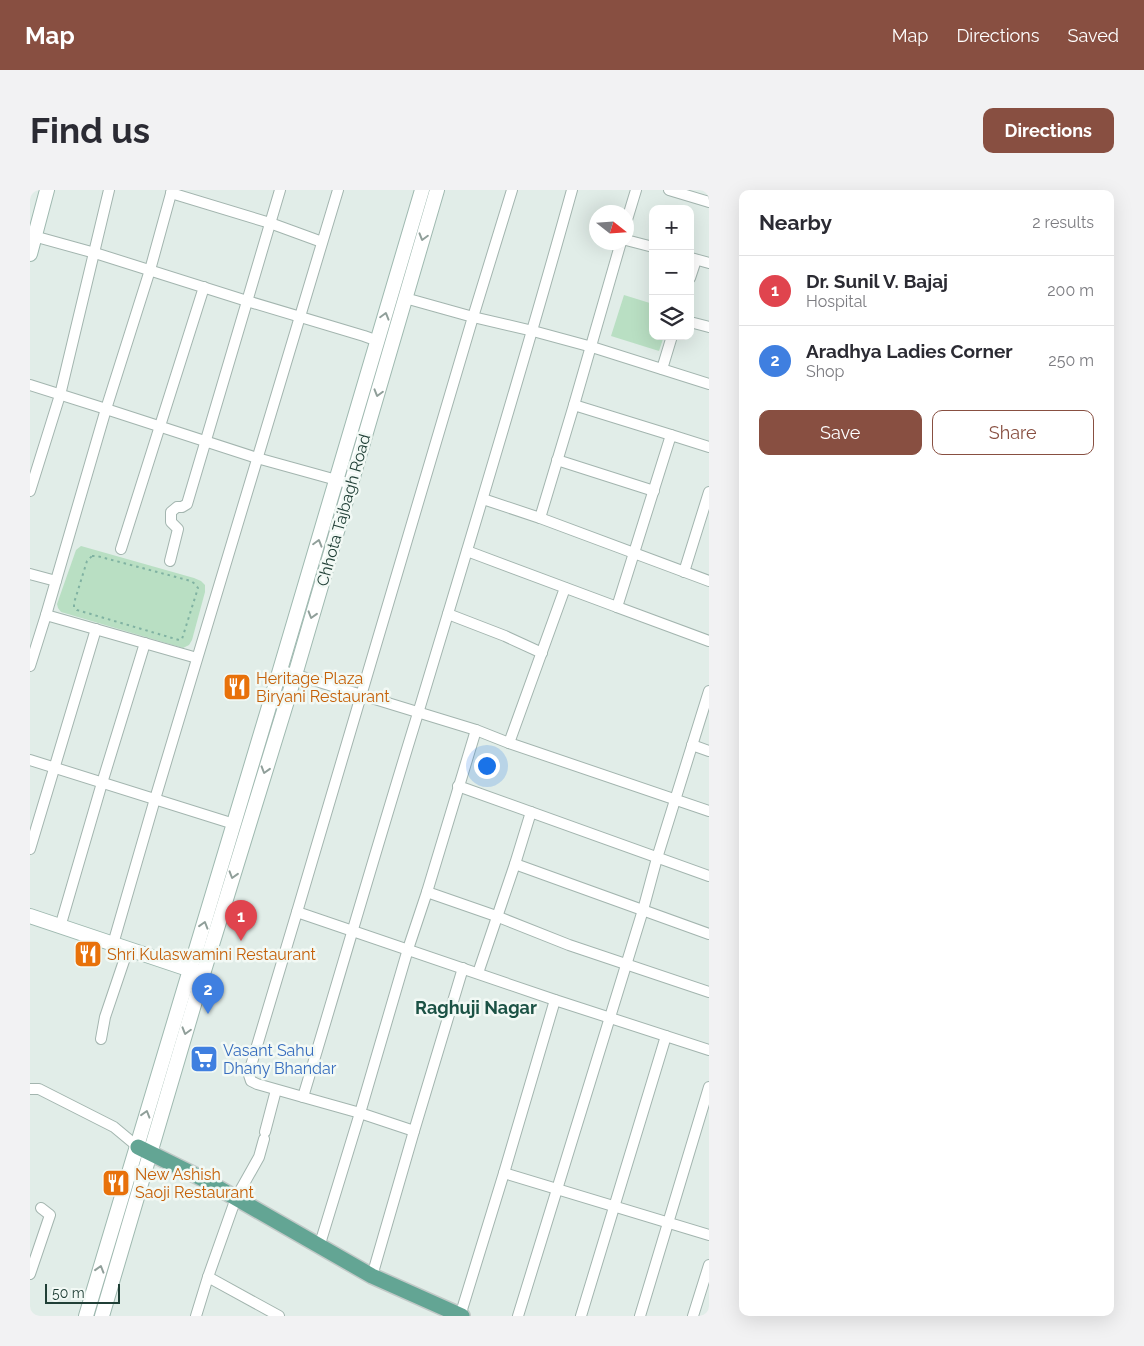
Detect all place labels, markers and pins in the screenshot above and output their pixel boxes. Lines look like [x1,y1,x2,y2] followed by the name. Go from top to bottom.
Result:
[256,669,390,706] place label: Heritage Plaza Biryani Restaurant
[222,672,252,702] restaurant icon: Heritage Plaza Biryani Restaurant
[225,900,257,941] pin: 1
[73,939,103,969] restaurant icon: Shri Kulaswamini Restaurant
[107,945,316,964] place label: Shri Kulaswamini Restaurant
[192,973,224,1014] pin: 2
[223,1041,337,1078] place label: Vasant Sahu Dhany Bhandar
[189,1044,219,1074] supermarket icon: Vasant Sahu Dhany Bhandar
[135,1165,255,1202] place label: New Ashish Saoji Restaurant
[101,1168,131,1198] restaurant icon: New Ashish Saoji Restaurant

